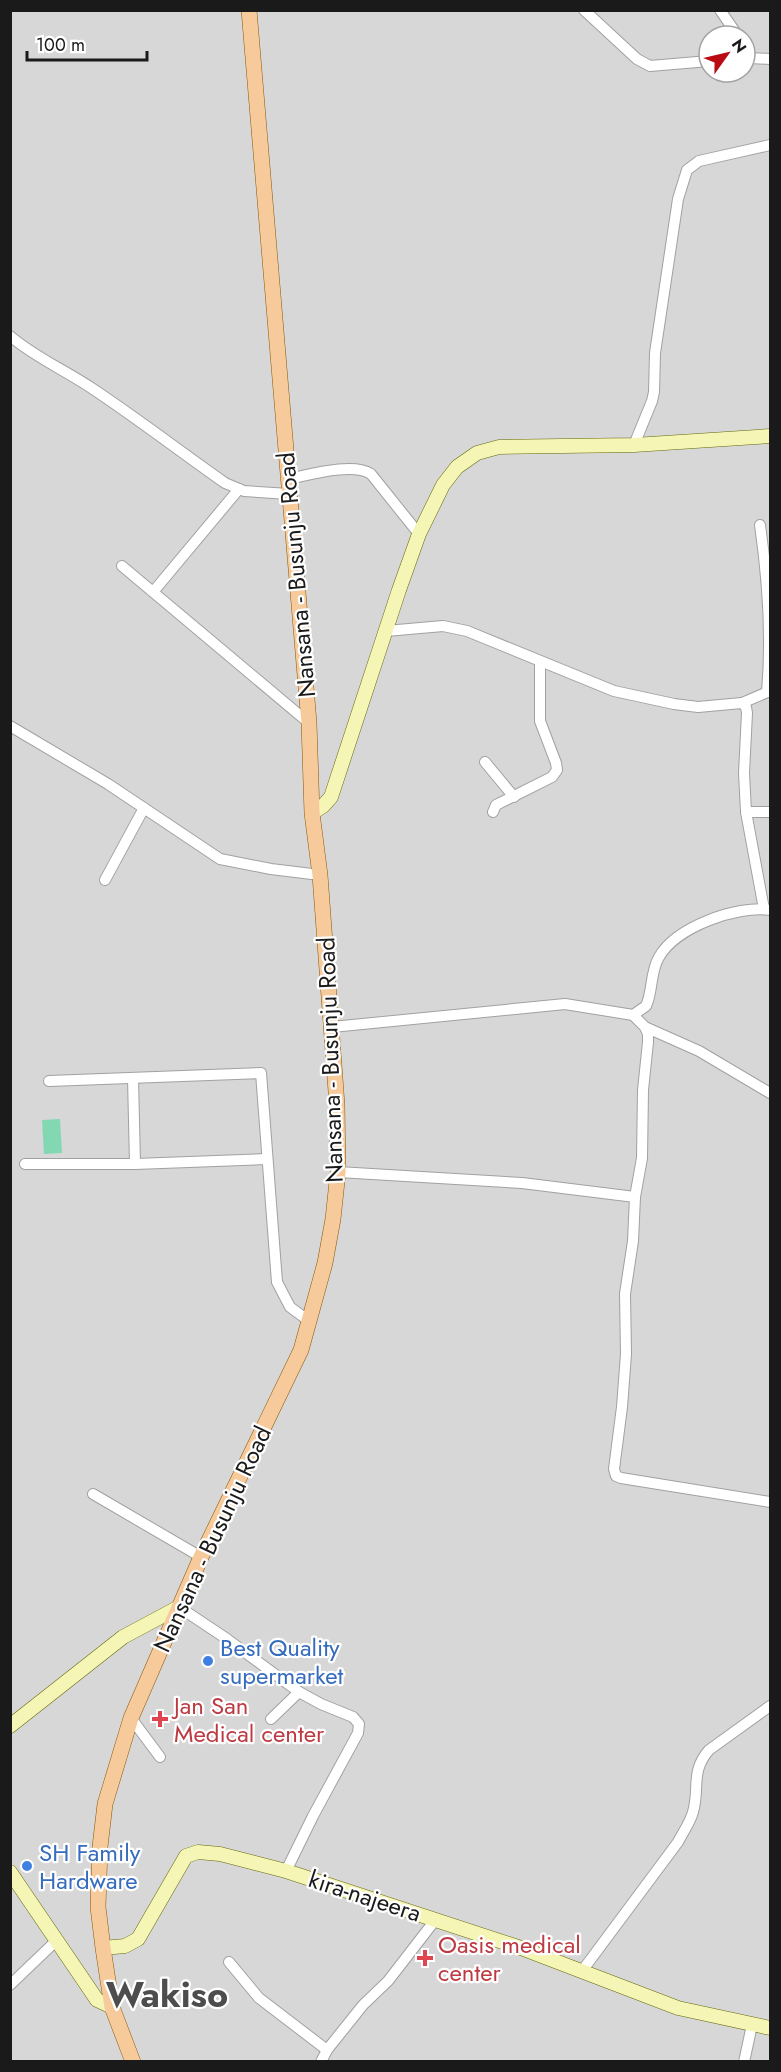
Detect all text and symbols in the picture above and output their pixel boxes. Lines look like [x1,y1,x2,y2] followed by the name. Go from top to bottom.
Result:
[27,24,147,62] scale bar
[697,24,757,84] north arrow
[36,32,85,58] text: 100 m
[726,34,752,58] text: N
[268,451,324,699] street label: Nansana - Busunju Road
[308,936,352,1184] street label: Nansana - Busunju Road
[144,1420,280,1658] street label: Nansana - Busunju Road
[220,1630,344,1693] place label: Best Quality supermarket
[201,1654,215,1668] marker: Best Quality supermarket
[171,1688,325,1751] place label: Jan San Medical center
[151,1710,169,1728] marker: Jan San Medical center
[39,1835,141,1898] place label: SH Family Hardware
[20,1859,34,1873] marker: SH Family Hardware
[304,1861,426,1931] street label: kira-najeera
[438,1927,581,1990] place label: Oasis medical center
[416,1949,434,1967] marker: Oasis medical center
[106,1968,228,2020] district label: Wakiso

